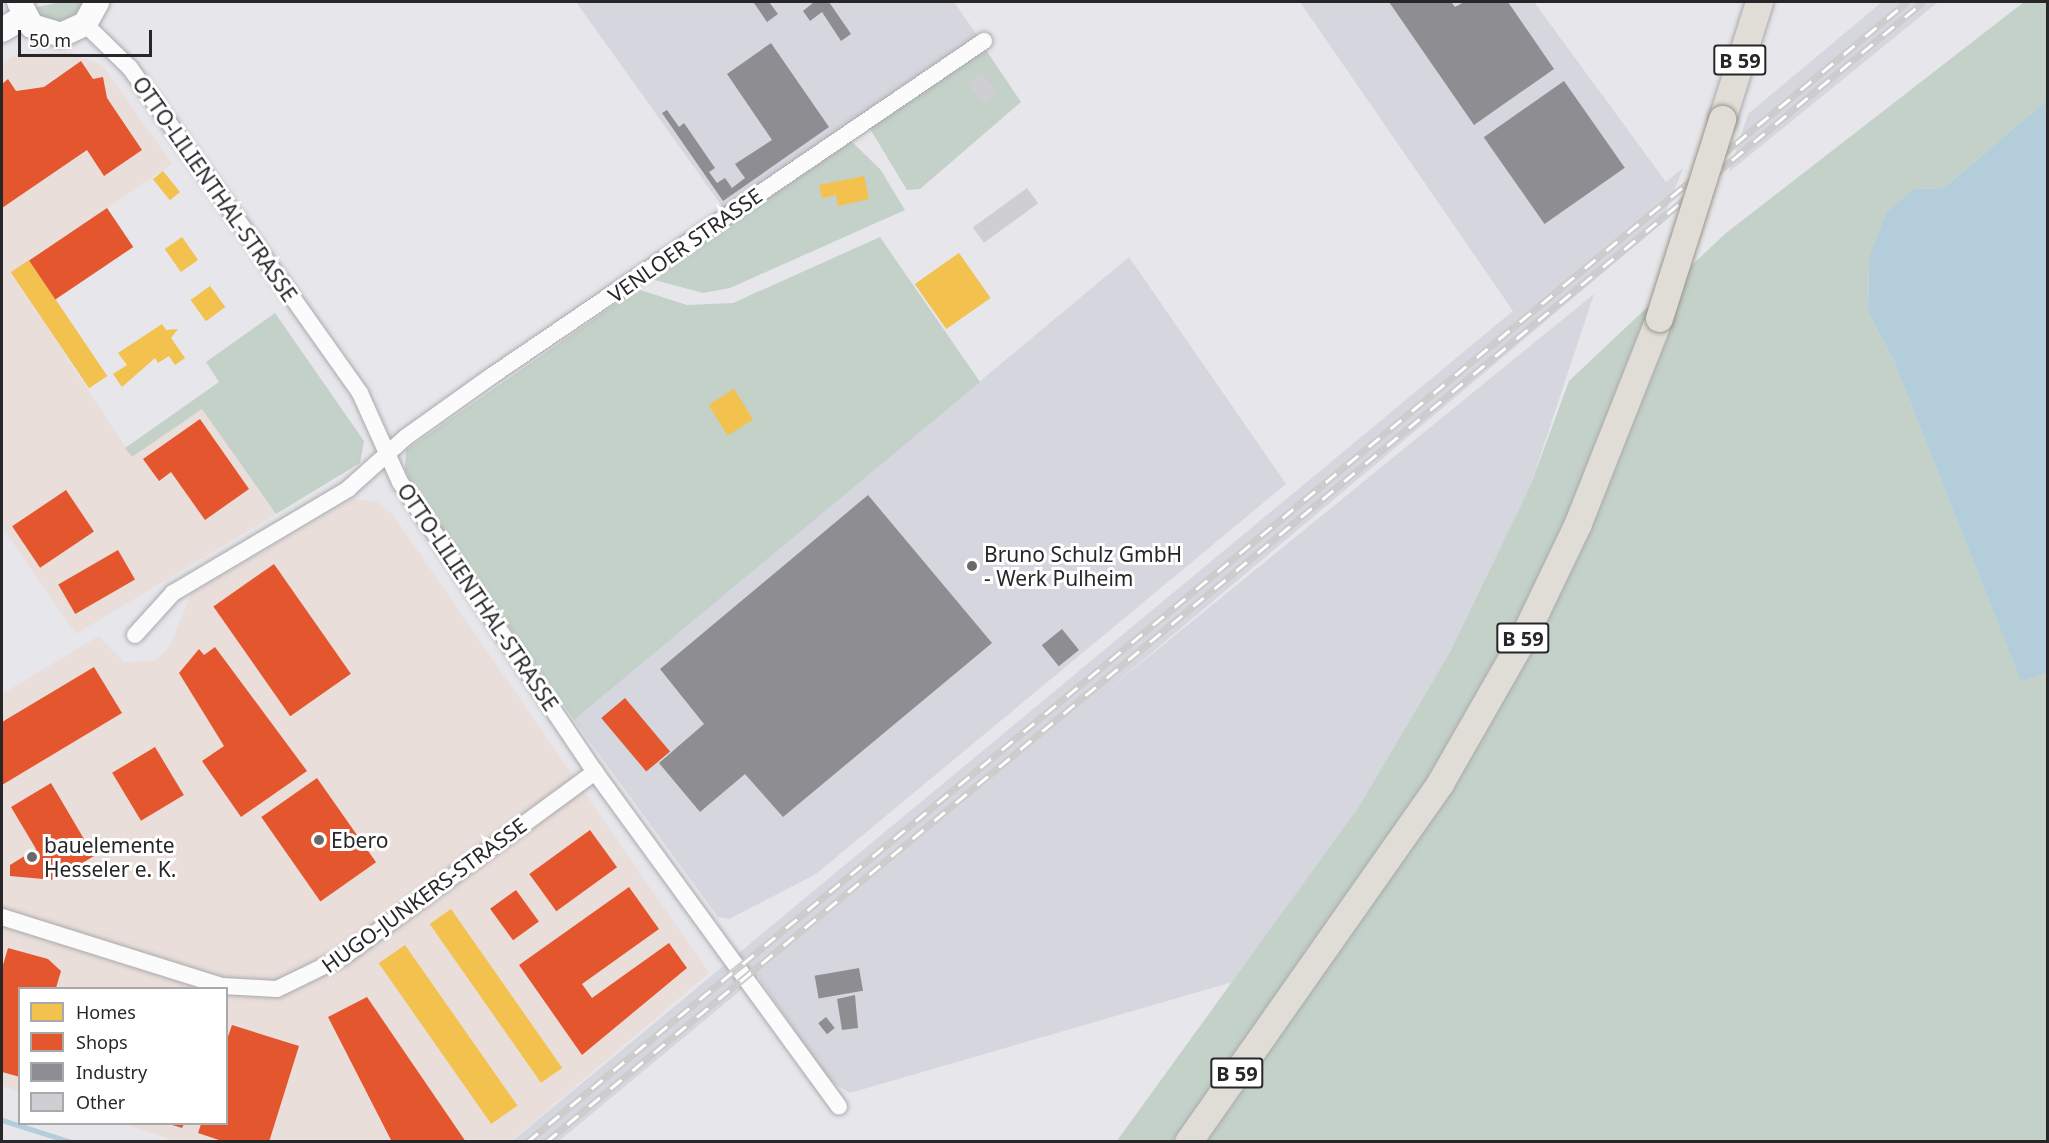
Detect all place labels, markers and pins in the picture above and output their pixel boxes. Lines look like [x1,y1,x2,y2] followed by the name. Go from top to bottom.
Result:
[984,541,1182,591] place label: Bruno Schulz GmbH - Werk Pulheim
[965,559,979,573] marker: Bruno Schulz GmbH - Werk Pulheim
[331,827,388,853] place label: Ebero
[44,832,176,882] place label: bauelemente Hesseler e. K.
[312,833,326,847] marker: Ebero
[25,850,39,864] marker: bauelemente Hesseler e. K.

